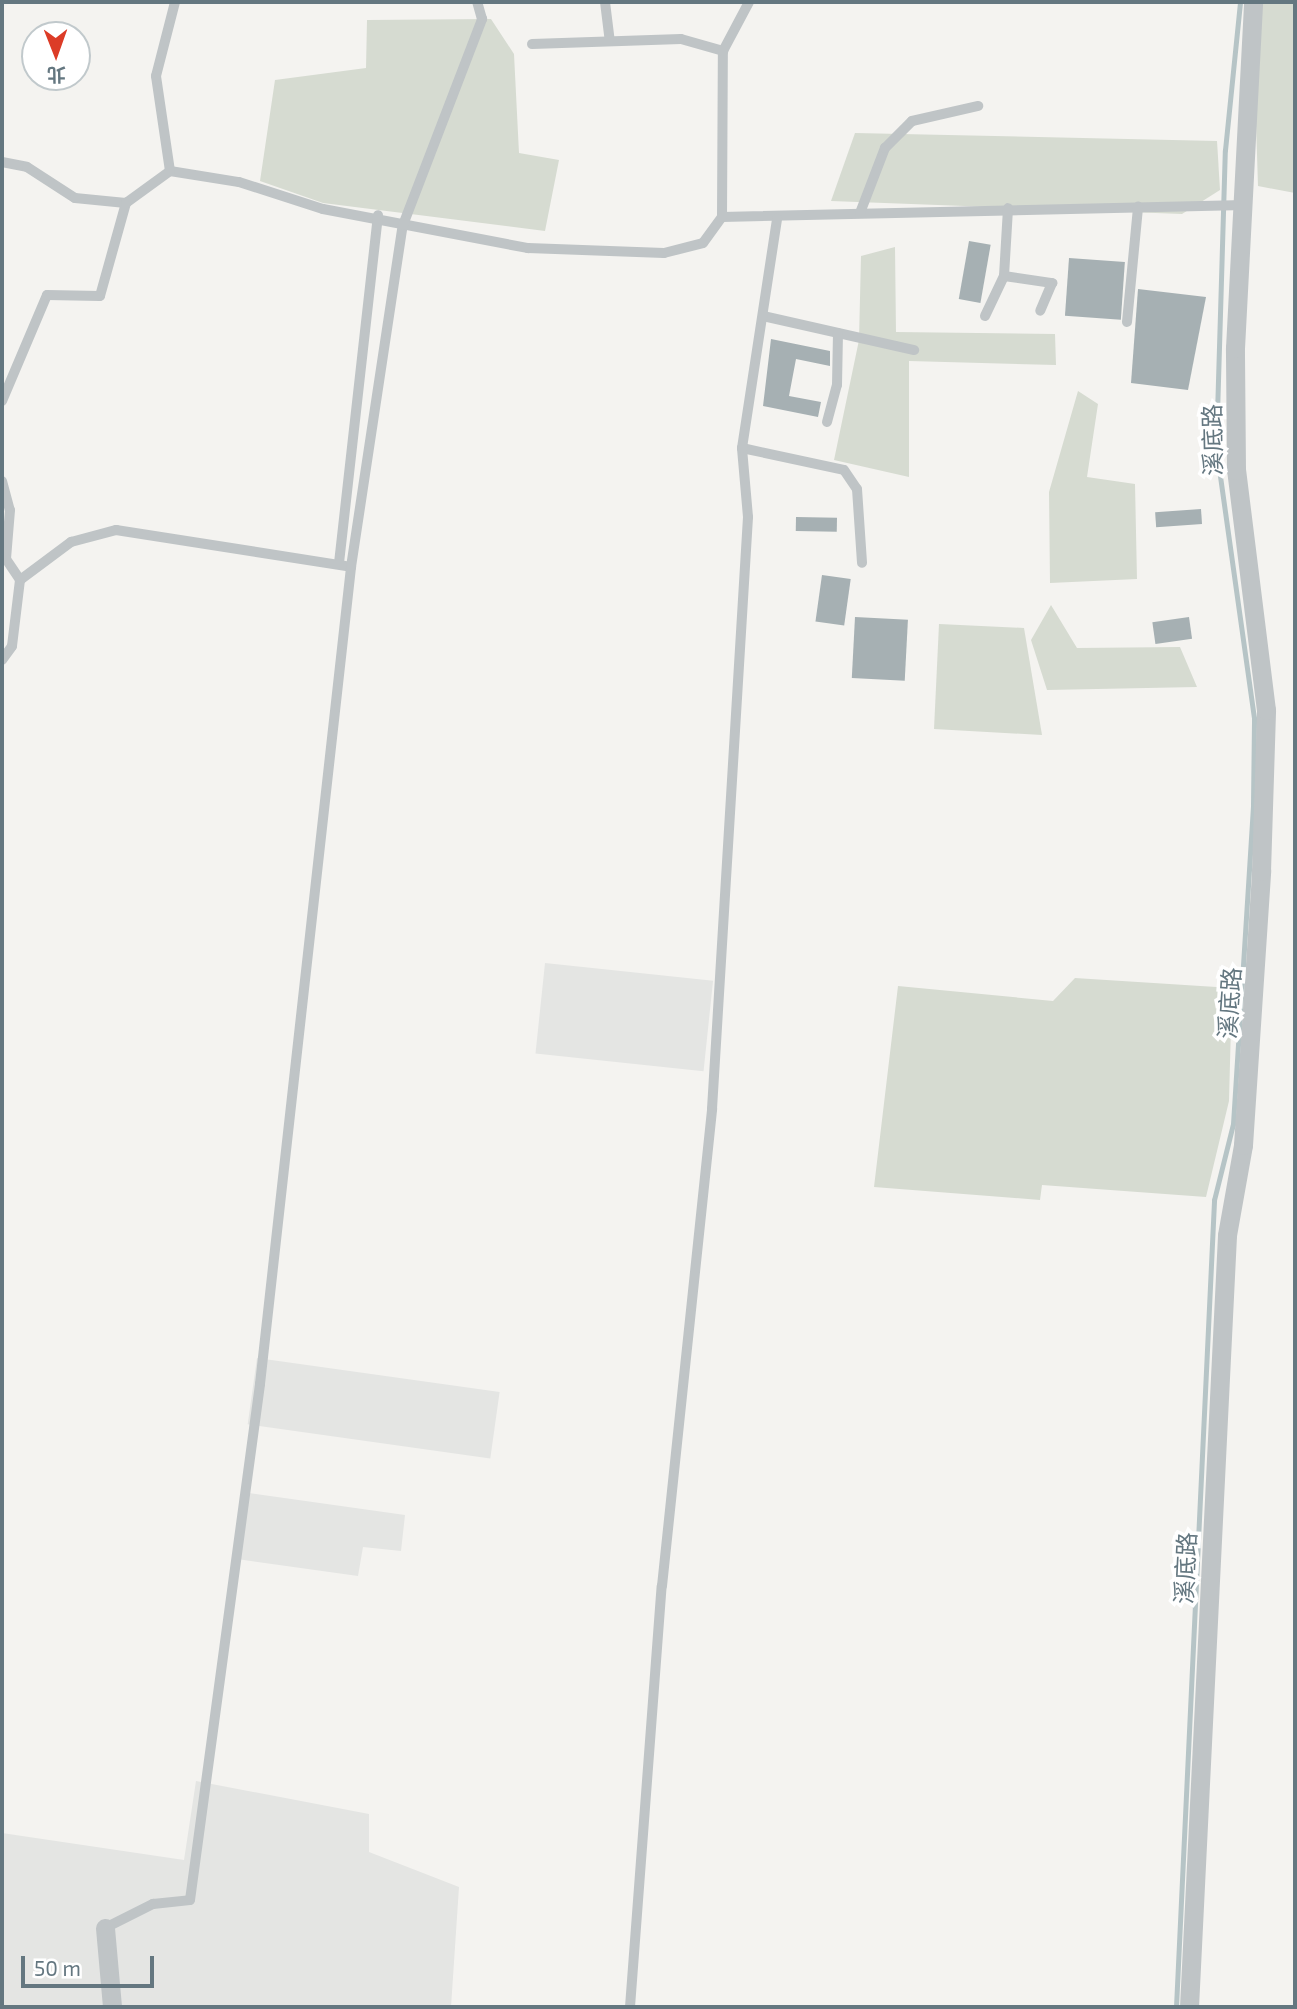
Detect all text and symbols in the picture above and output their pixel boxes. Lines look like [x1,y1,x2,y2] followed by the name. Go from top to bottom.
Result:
[21,21,91,91] north arrow
[47,64,66,87] text: 北
[1197,404,1227,476] street label: 溪底路
[1212,966,1246,1040] street label: 溪底路
[1169,1531,1201,1605] street label: 溪底路
[24,1942,158,1986] scale bar
[34,1955,81,1980] text: 50 m

